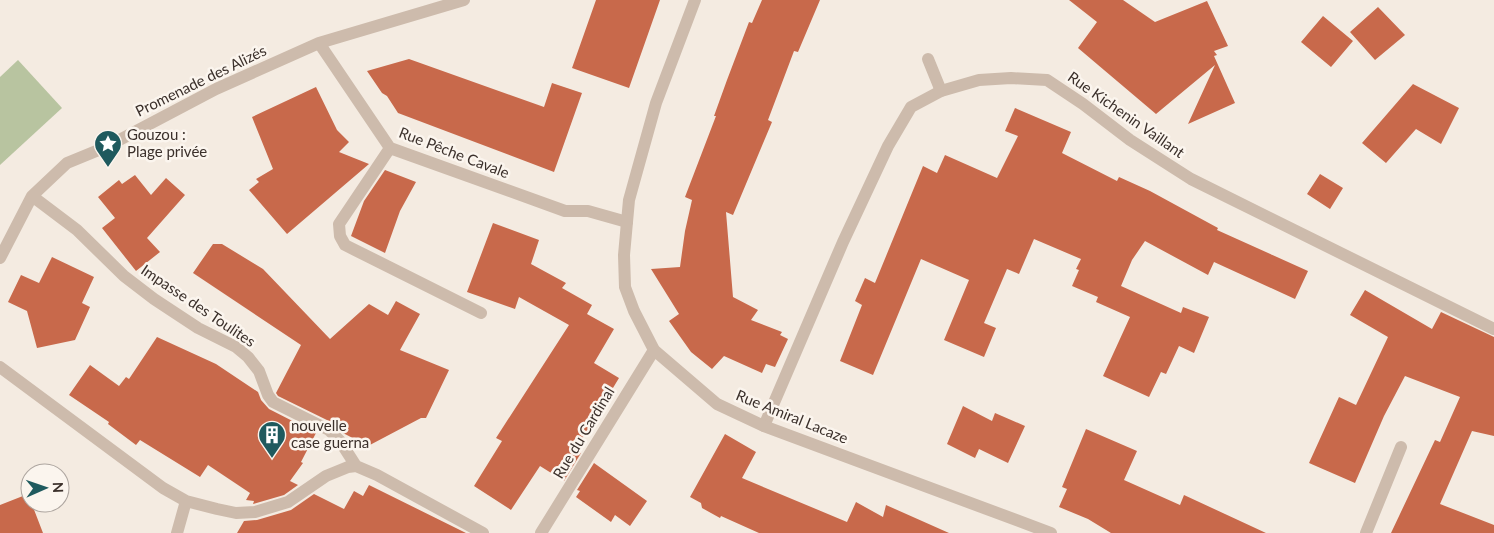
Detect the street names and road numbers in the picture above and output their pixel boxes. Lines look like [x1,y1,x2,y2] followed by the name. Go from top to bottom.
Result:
[132,41,269,120] street label: Promenade des Alizés
[1065,67,1189,162] street label: Rue Kichenin Vaillant
[397,123,512,181] street label: Rue Pêche Cavale
[138,260,259,350] street label: Impasse des Toulites
[549,383,618,482] street label: Rue du Cardinal
[734,385,851,447] street label: Rue Amiral Lacaze

